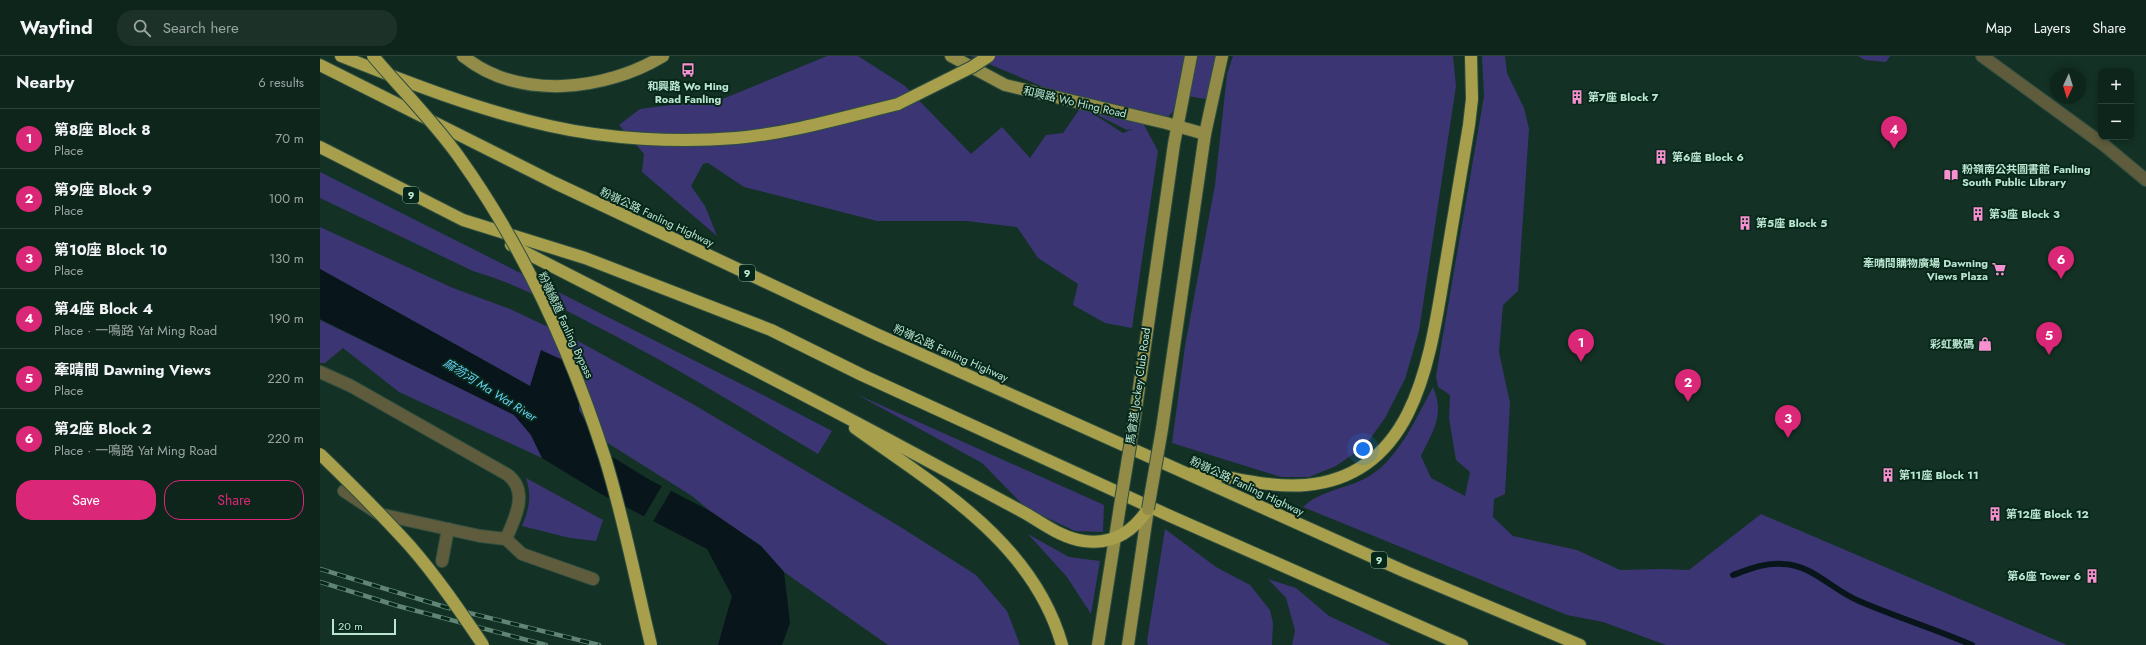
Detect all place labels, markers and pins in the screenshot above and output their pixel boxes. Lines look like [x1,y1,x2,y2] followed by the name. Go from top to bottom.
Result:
[680,62,696,78] bus stop icon: 和興路 Wo Hing Road Fanling
[647,78,729,107] place label: 和興路 Wo Hing Road Fanling
[1569,89,1585,105] building icon: 第7座 Block 7
[1588,89,1659,105] place label: 第7座 Block 7
[1881,116,1907,149] pin: 4
[1653,149,1669,165] building icon: 第6座 Block 6
[1672,149,1744,165] place label: 第6座 Block 6
[1962,161,2091,190] place label: 粉嶺南公共圖書館 Fanling South Public Library
[1943,167,1959,183] library icon: 粉嶺南公共圖書館 Fanling South Public Library
[1970,206,1986,222] building icon: 第3座 Block 3
[1989,206,2060,222] place label: 第3座 Block 3
[1737,215,1753,231] building icon: 第5座 Block 5
[1756,215,1827,231] place label: 第5座 Block 5
[2048,246,2074,279] pin: 6
[1863,255,1988,284] place label: 牽晴間購物廣場 Dawning Views Plaza
[1991,261,2007,277] supermarket icon: 牽晴間購物廣場 Dawning Views Plaza
[2036,322,2062,355] pin: 5
[1568,329,1594,362] pin: 1
[1930,336,1974,352] place label: 彩虹數碼
[1977,336,1993,352] shop icon: 彩虹數碼
[1675,369,1701,402] pin: 2
[1775,405,1801,438] pin: 3
[1880,467,1896,483] building icon: 第11座 Block 11
[1899,467,1979,483] place label: 第11座 Block 11
[1987,506,2003,522] building icon: 第12座 Block 12
[2006,506,2089,522] place label: 第12座 Block 12
[2007,568,2081,584] place label: 第6座 Tower 6
[2084,568,2100,584] building icon: 第6座 Tower 6

